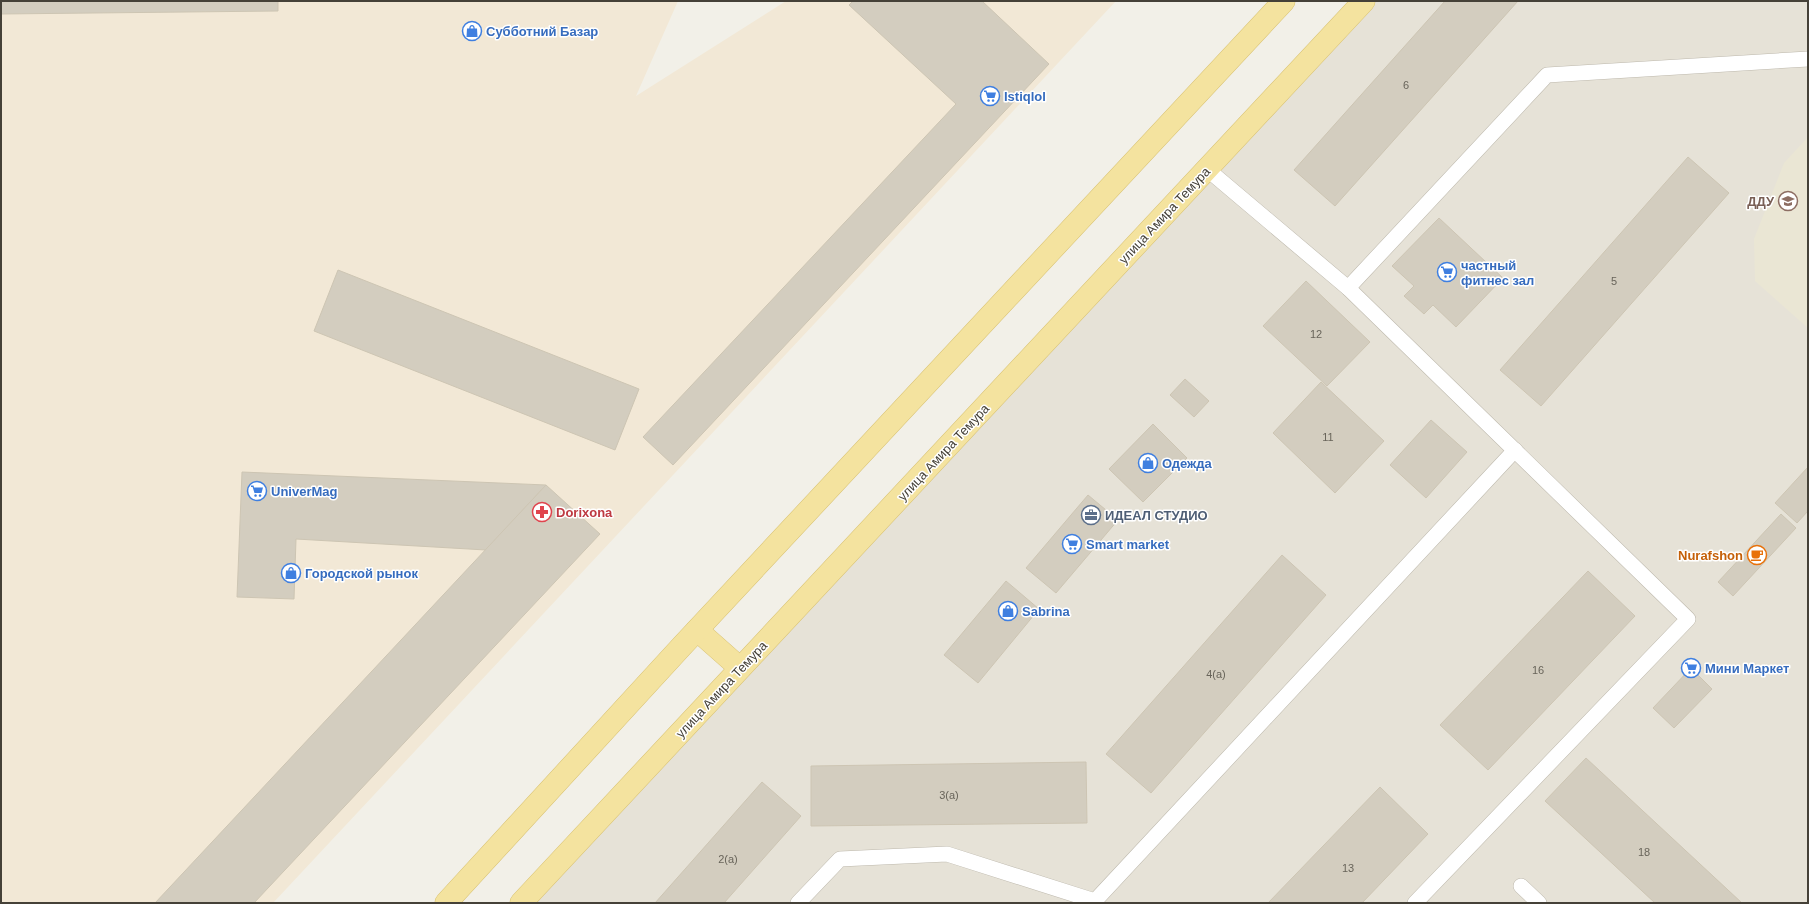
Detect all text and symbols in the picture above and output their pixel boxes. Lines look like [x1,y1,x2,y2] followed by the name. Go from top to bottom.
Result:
[461,20,483,42] shop icon: Субботний Базар
[486,24,598,39] place label: Субботний Базар
[1403,79,1409,91] house number: 6
[979,85,1001,107] supermarket icon: Istiqlol
[1004,89,1046,104] place label: Istiqlol
[1116,163,1214,267] street label: улица Амира Темура
[1777,190,1799,212] school or university icon: ДДУ
[1747,194,1775,209] place label: ДДУ
[1461,258,1534,288] place label: частный фитнес зал
[1436,261,1458,283] supermarket icon: частный фитнес зал
[1611,275,1617,287] house number: 5
[1310,328,1322,340] house number: 12
[895,400,993,504] street label: улица Амира Темура
[1322,431,1334,443] house number: 11
[1137,452,1159,474] shop icon: Одежда
[1162,456,1213,471] place label: Одежда
[246,480,268,502] supermarket icon: UniverMag
[271,484,338,499] place label: UniverMag
[531,501,553,523] pharmacy icon: Dorixona
[1080,504,1102,526] office icon: ИДЕАЛ СТУДИО
[556,505,613,520] place label: Dorixona
[1105,508,1208,523] place label: ИДЕАЛ СТУДИО
[1061,533,1083,555] supermarket icon: Smart market
[1086,537,1170,552] place label: Smart market
[1746,544,1768,566] cafe icon: Nurafshon
[1678,548,1743,563] place label: Nurafshon
[280,562,302,584] shop icon: Городской рынок
[305,566,418,581] place label: Городской рынок
[997,600,1019,622] shop icon: Sabrina
[1022,604,1070,619] place label: Sabrina
[673,637,771,741] street label: улица Амира Темура
[1680,657,1702,679] supermarket icon: Мини Маркет
[1705,661,1789,676] place label: Мини Маркет
[1532,664,1544,676] house number: 16
[1206,668,1226,680] house number: 4(а)
[939,789,959,801] house number: 3(а)
[1638,846,1650,858] house number: 18
[718,853,738,865] house number: 2(а)
[1342,862,1354,874] house number: 13

